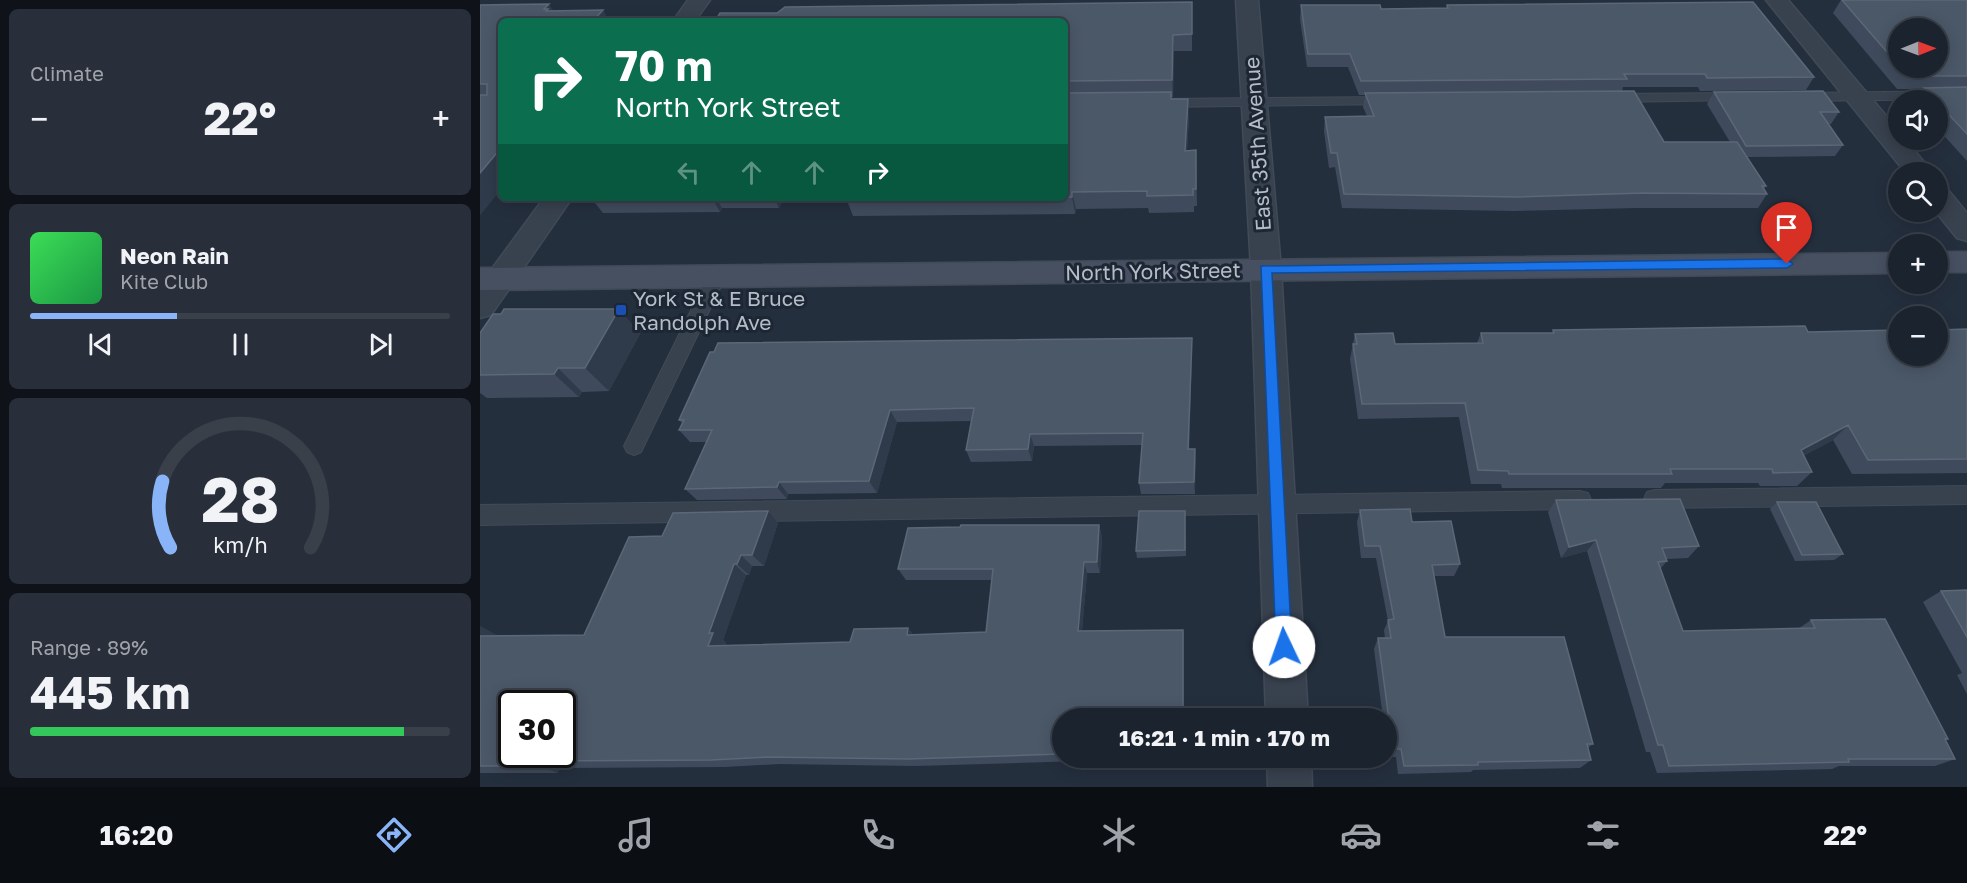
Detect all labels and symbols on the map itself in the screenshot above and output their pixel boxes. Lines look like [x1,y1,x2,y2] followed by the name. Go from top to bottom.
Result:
[1888,18,1948,78] north arrow
[1238,56,1276,232] street label: East 35th Avenue
[1761,202,1812,264] pin
[1065,256,1241,286] street label: North York Street
[633,285,805,335] place label: York St & E Bruce Randolph Ave
[614,303,628,317] marker: York St & E Bruce Randolph Ave
[1252,615,1316,679] position arrow
[498,690,576,768] speed limit sign: 30

